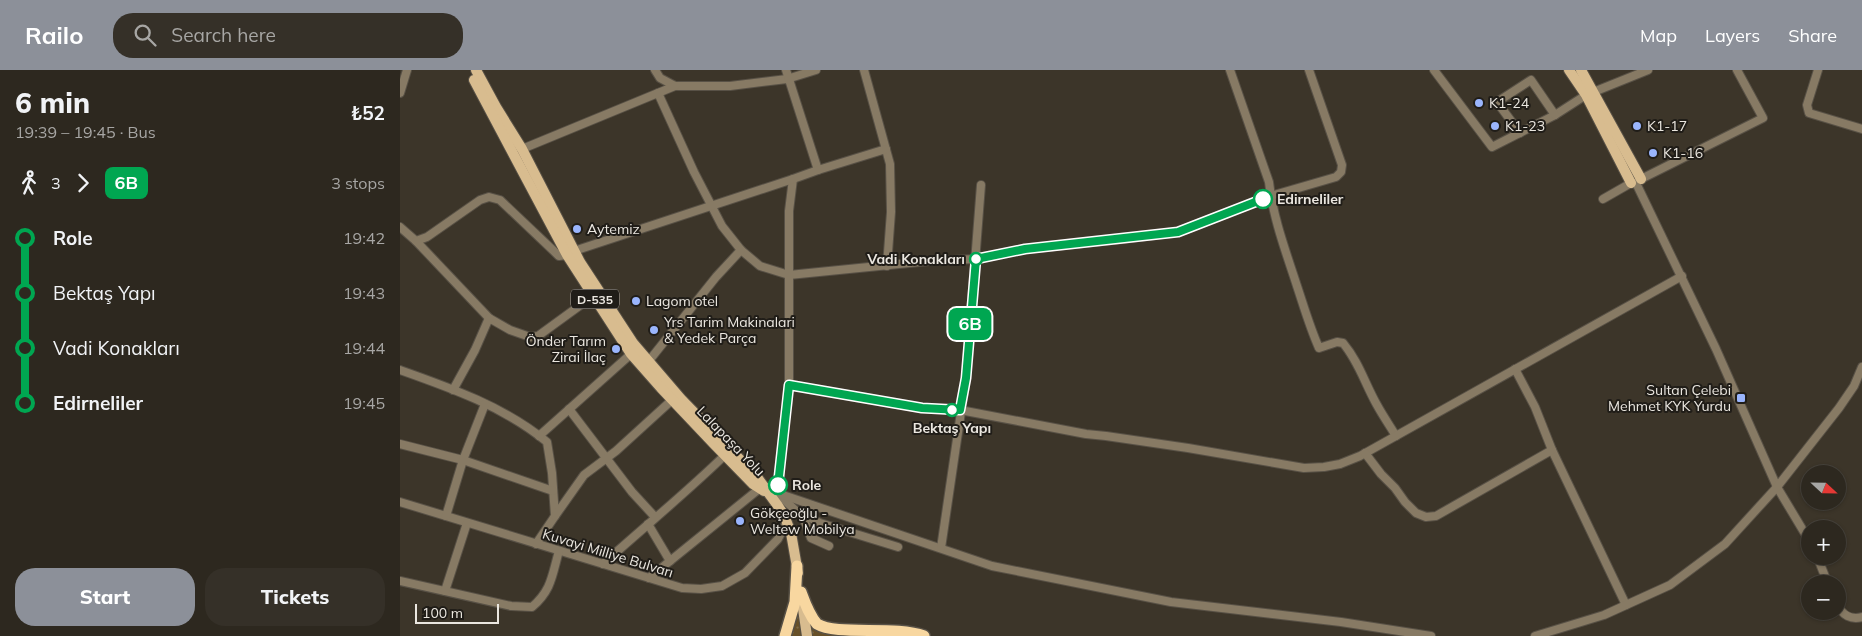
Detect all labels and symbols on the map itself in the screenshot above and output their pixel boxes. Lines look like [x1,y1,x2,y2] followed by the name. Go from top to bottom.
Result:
[1489,94,1530,112] place label: K1-24
[1473,97,1485,109] marker: K1-24
[1505,117,1545,135] place label: K1-23
[1647,117,1687,135] place label: K1-17
[1489,120,1501,132] marker: K1-23
[1631,120,1643,132] marker: K1-17
[1663,144,1703,162] place label: K1-16
[1647,147,1659,159] marker: K1-16
[1253,189,1273,209] marker: Edirneliler
[1277,190,1344,208] place label: Edirneliler
[587,220,640,238] place label: Aytemiz
[571,223,583,235] marker: Aytemiz
[866,250,965,268] place label: Vadi Konakları
[969,252,983,266] marker: Vadi Konakları
[571,290,619,308] road number: D-535
[646,292,718,310] place label: Lagom otel
[630,295,642,307] marker: Lagom otel
[948,308,992,340] line badge: 6B
[663,313,795,347] place label: Yrs Tarim Makinalari & Yedek Parça
[648,324,660,336] marker: Yrs Tarim Makinalari & Yedek Parça
[526,332,606,366] place label: Önder Tarım Zirai İlaç
[610,343,622,355] marker: Önder Tarım Zirai İlaç
[1608,381,1731,415] place label: Sultan Çelebi Mehmet KYK Yurdu
[1735,392,1747,404] marker: Sultan Çelebi Mehmet KYK Yurdu
[693,402,769,480] street label: Lalapaşa Yolu
[945,403,959,417] marker: Bektaş Yapı
[913,419,991,437] place label: Bektaş Yapı
[1801,465,1846,510] north arrow
[768,475,788,495] marker: Role
[792,476,822,494] place label: Role
[750,504,855,538] place label: Gökçeoğlu - Weltew Mobilya
[734,515,746,527] marker: Gökçeoğlu - Weltew Mobilya
[540,525,676,581] street label: Kuvayi Milliye Bulvarı
[415,601,499,624] scale bar

